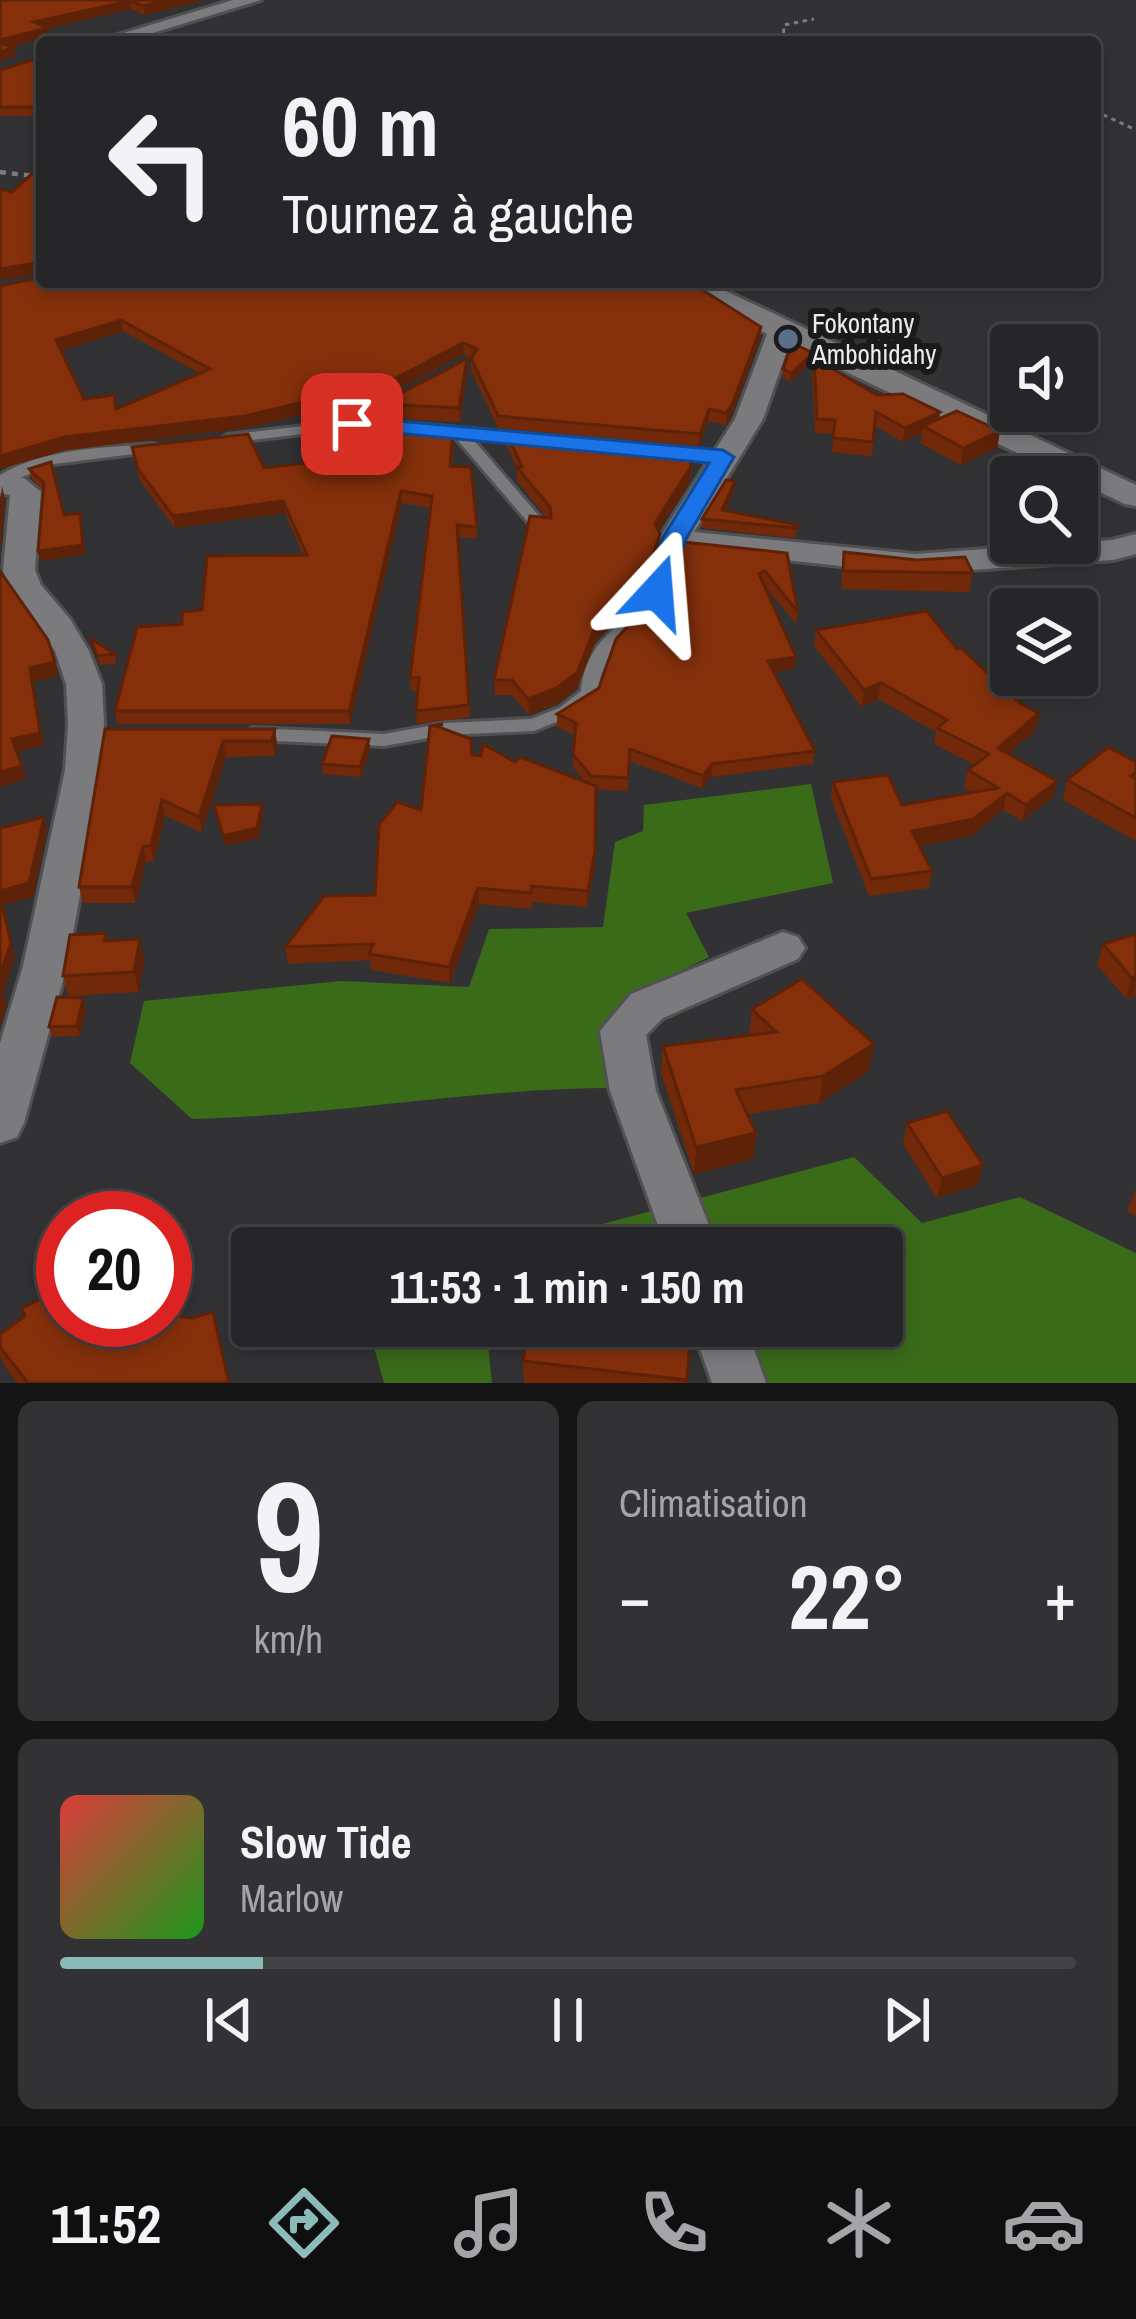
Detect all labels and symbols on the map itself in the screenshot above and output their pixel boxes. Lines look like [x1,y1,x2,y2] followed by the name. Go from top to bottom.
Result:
[811,305,936,372] place label: Fokontany Ambohidahy
[775,326,801,352] marker: Fokontany Ambohidahy
[301,373,403,475] pin
[594,529,720,655] position arrow
[36,1191,192,1347] speed limit sign: 20

